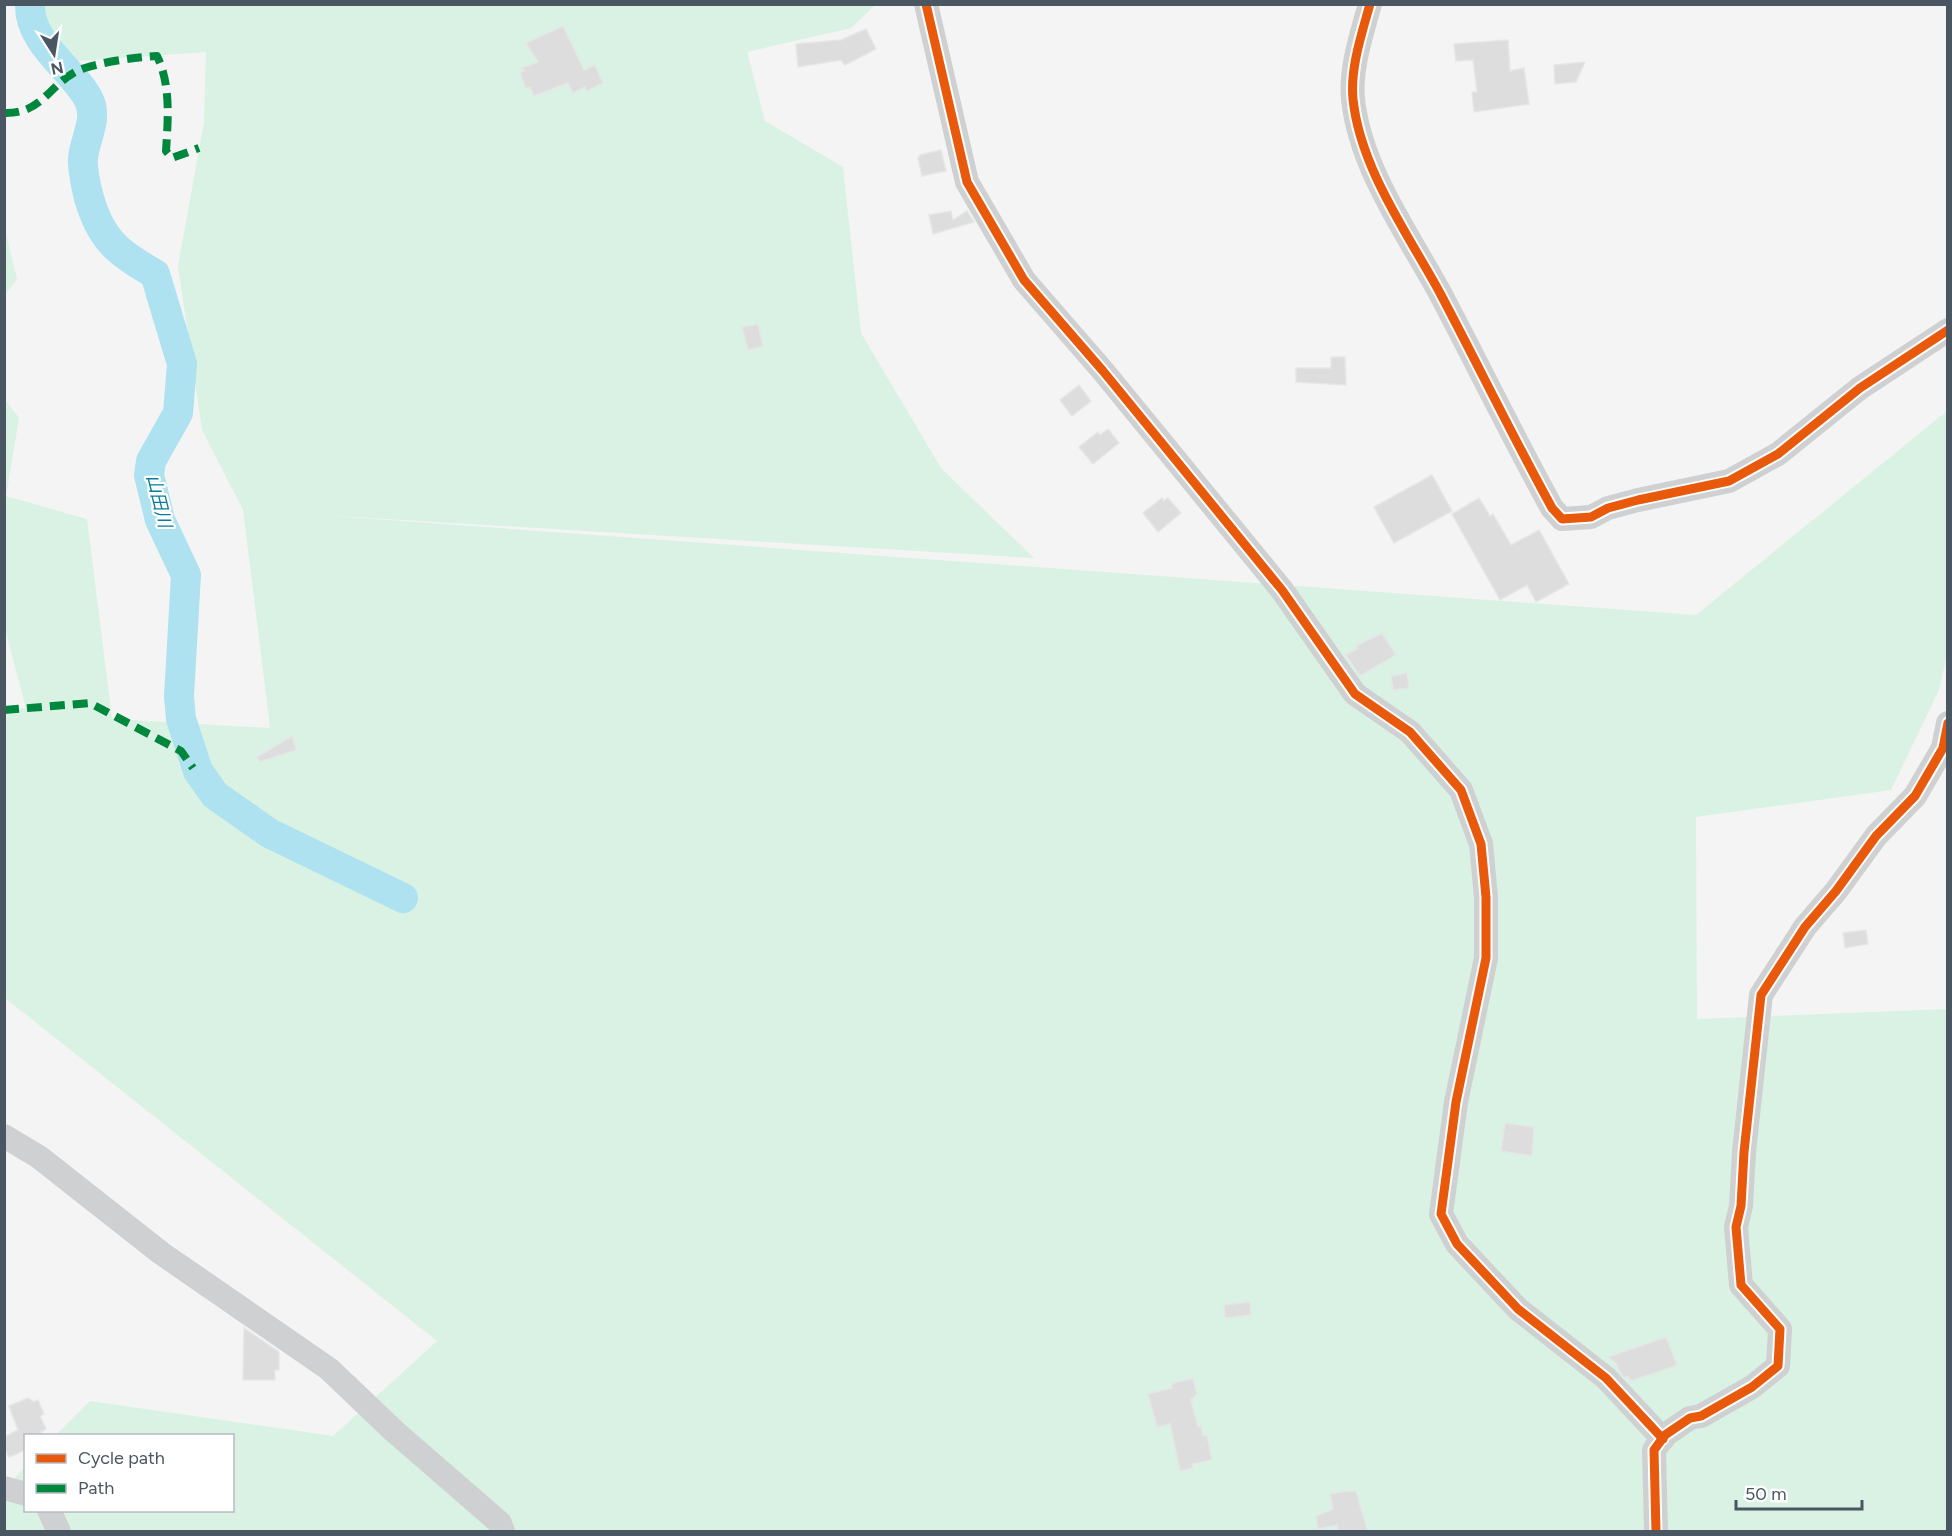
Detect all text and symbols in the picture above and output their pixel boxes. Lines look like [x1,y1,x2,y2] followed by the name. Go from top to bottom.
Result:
[24,24,84,84] north arrow
[49,58,65,79] text: N
[142,472,177,532] water label: 山田川
[24,1434,234,1512] legend
[78,1447,165,1469] text: Cycle path
[1736,1473,1862,1511] scale bar
[78,1477,114,1499] text: Path
[1745,1483,1787,1505] text: 50 m

